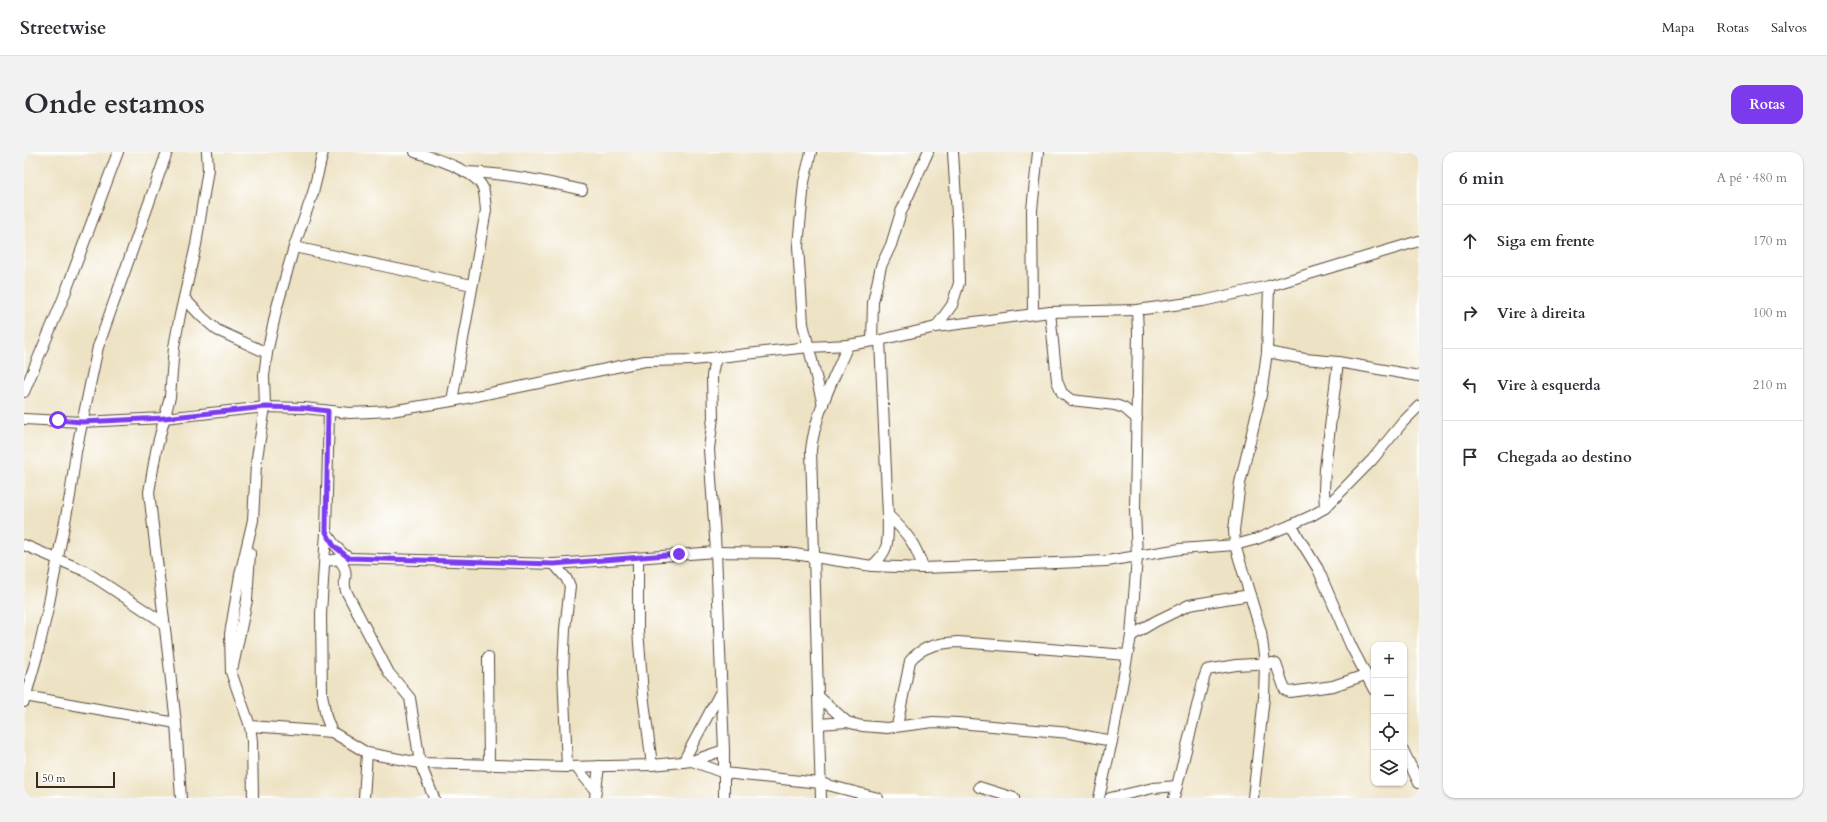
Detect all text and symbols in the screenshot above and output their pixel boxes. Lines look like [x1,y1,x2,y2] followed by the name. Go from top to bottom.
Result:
[20,15,107,41] text: Streetwise
[1662,18,1695,37] text: Mapa
[1717,18,1749,37] text: Rotas
[1771,18,1807,37] text: Salvos
[24,85,205,123] text: Onde estamos
[1731,85,1803,124] button: Rotas
[1459,167,1504,190] text: 6 min
[1717,169,1787,187] text: A pé · 480 m
[1459,230,1481,252] icon: ahead
[1497,231,1595,251] text: Siga em frente
[1753,232,1787,250] text: 170 m
[1459,302,1481,324] icon: right
[1497,303,1585,323] text: Vire à direita
[1753,304,1787,322] text: 100 m
[1459,374,1481,396] icon: left
[1497,375,1601,395] text: Vire à esquerda
[1753,376,1787,394] text: 210 m
[49,411,67,429] route start
[1459,446,1481,468] icon: arrive
[1497,447,1632,467] text: Chegada ao destino
[670,545,688,563] route end
[1371,642,1407,786] map controls
[1371,642,1407,678] button: +
[1371,678,1407,714] button: −
[1371,714,1407,750] button: locate
[1371,750,1407,786] button: layers
[36,770,115,789] scale bar
[42,771,66,786] text: 50 m

